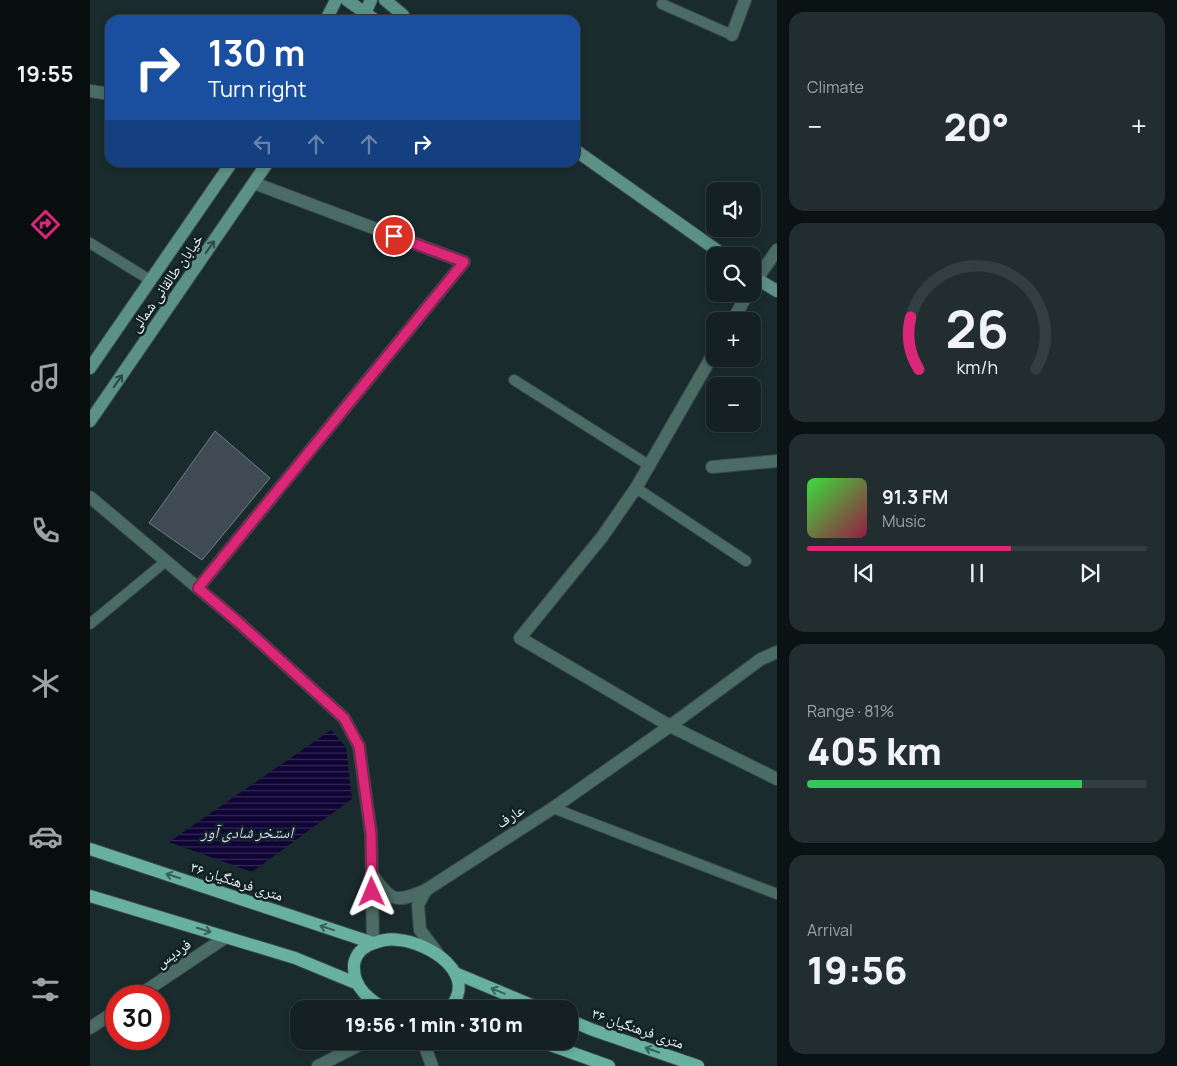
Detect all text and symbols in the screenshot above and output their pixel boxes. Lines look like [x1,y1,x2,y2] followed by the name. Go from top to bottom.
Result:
[208,29,305,77] text: 130 m
[125,35,190,100] icon: right
[17,59,73,89] text: 19:55
[208,74,306,104] text: Turn right
[807,76,864,98] text: Climate
[944,100,1009,152] text: 20°
[807,107,822,145] text: −
[1131,107,1147,145] text: +
[249,130,277,158] icon: left
[302,130,330,158] icon: ahead
[355,130,383,158] icon: ahead
[408,130,436,158] icon: right
[706,182,761,432] map controls
[706,182,761,237] button: sound
[28,207,63,242] icon: directions
[373,215,415,257] pin
[380,222,408,250] icon: arrive
[124,229,208,336] street label: خیابان طالقانی شمالی
[205,240,215,254] one-way arrow
[706,247,761,302] button: search
[945,293,1009,364] text: 26
[706,312,761,367] button: +
[956,355,998,379] text: km/h
[28,360,63,395] icon: music
[113,374,123,388] one-way arrow
[706,377,761,432] button: −
[882,484,948,510] text: 91.3 FM
[882,510,926,532] text: Music
[28,513,63,548] icon: phone
[850,559,878,587] icon: previous
[963,559,991,587] icon: pause
[1076,559,1104,587] icon: next
[28,666,63,701] icon: climate
[807,700,894,722] text: Range · 81%
[807,724,942,776] text: 405 km
[492,799,529,833] street label: عارف
[28,819,63,854] icon: car
[200,821,295,843] water label: استخر شادی آور
[188,856,286,906] street label: ۳۶ متری فرهنگیان
[345,865,397,917] position arrow
[165,871,181,881] one-way arrow
[807,919,853,941] text: Arrival
[320,923,335,932] one-way arrow
[195,926,211,936] one-way arrow
[151,933,195,973] street label: فردیس
[807,943,907,995] text: 19:56
[28,972,63,1007] icon: filters
[105,985,170,1050] speed limit sign: 30
[491,986,506,995] one-way arrow
[589,1002,687,1054] street label: ۳۶ متری فرهنگیان
[345,1012,523,1038] text: 19:56 · 1 min · 310 m
[644,1045,660,1054] one-way arrow

